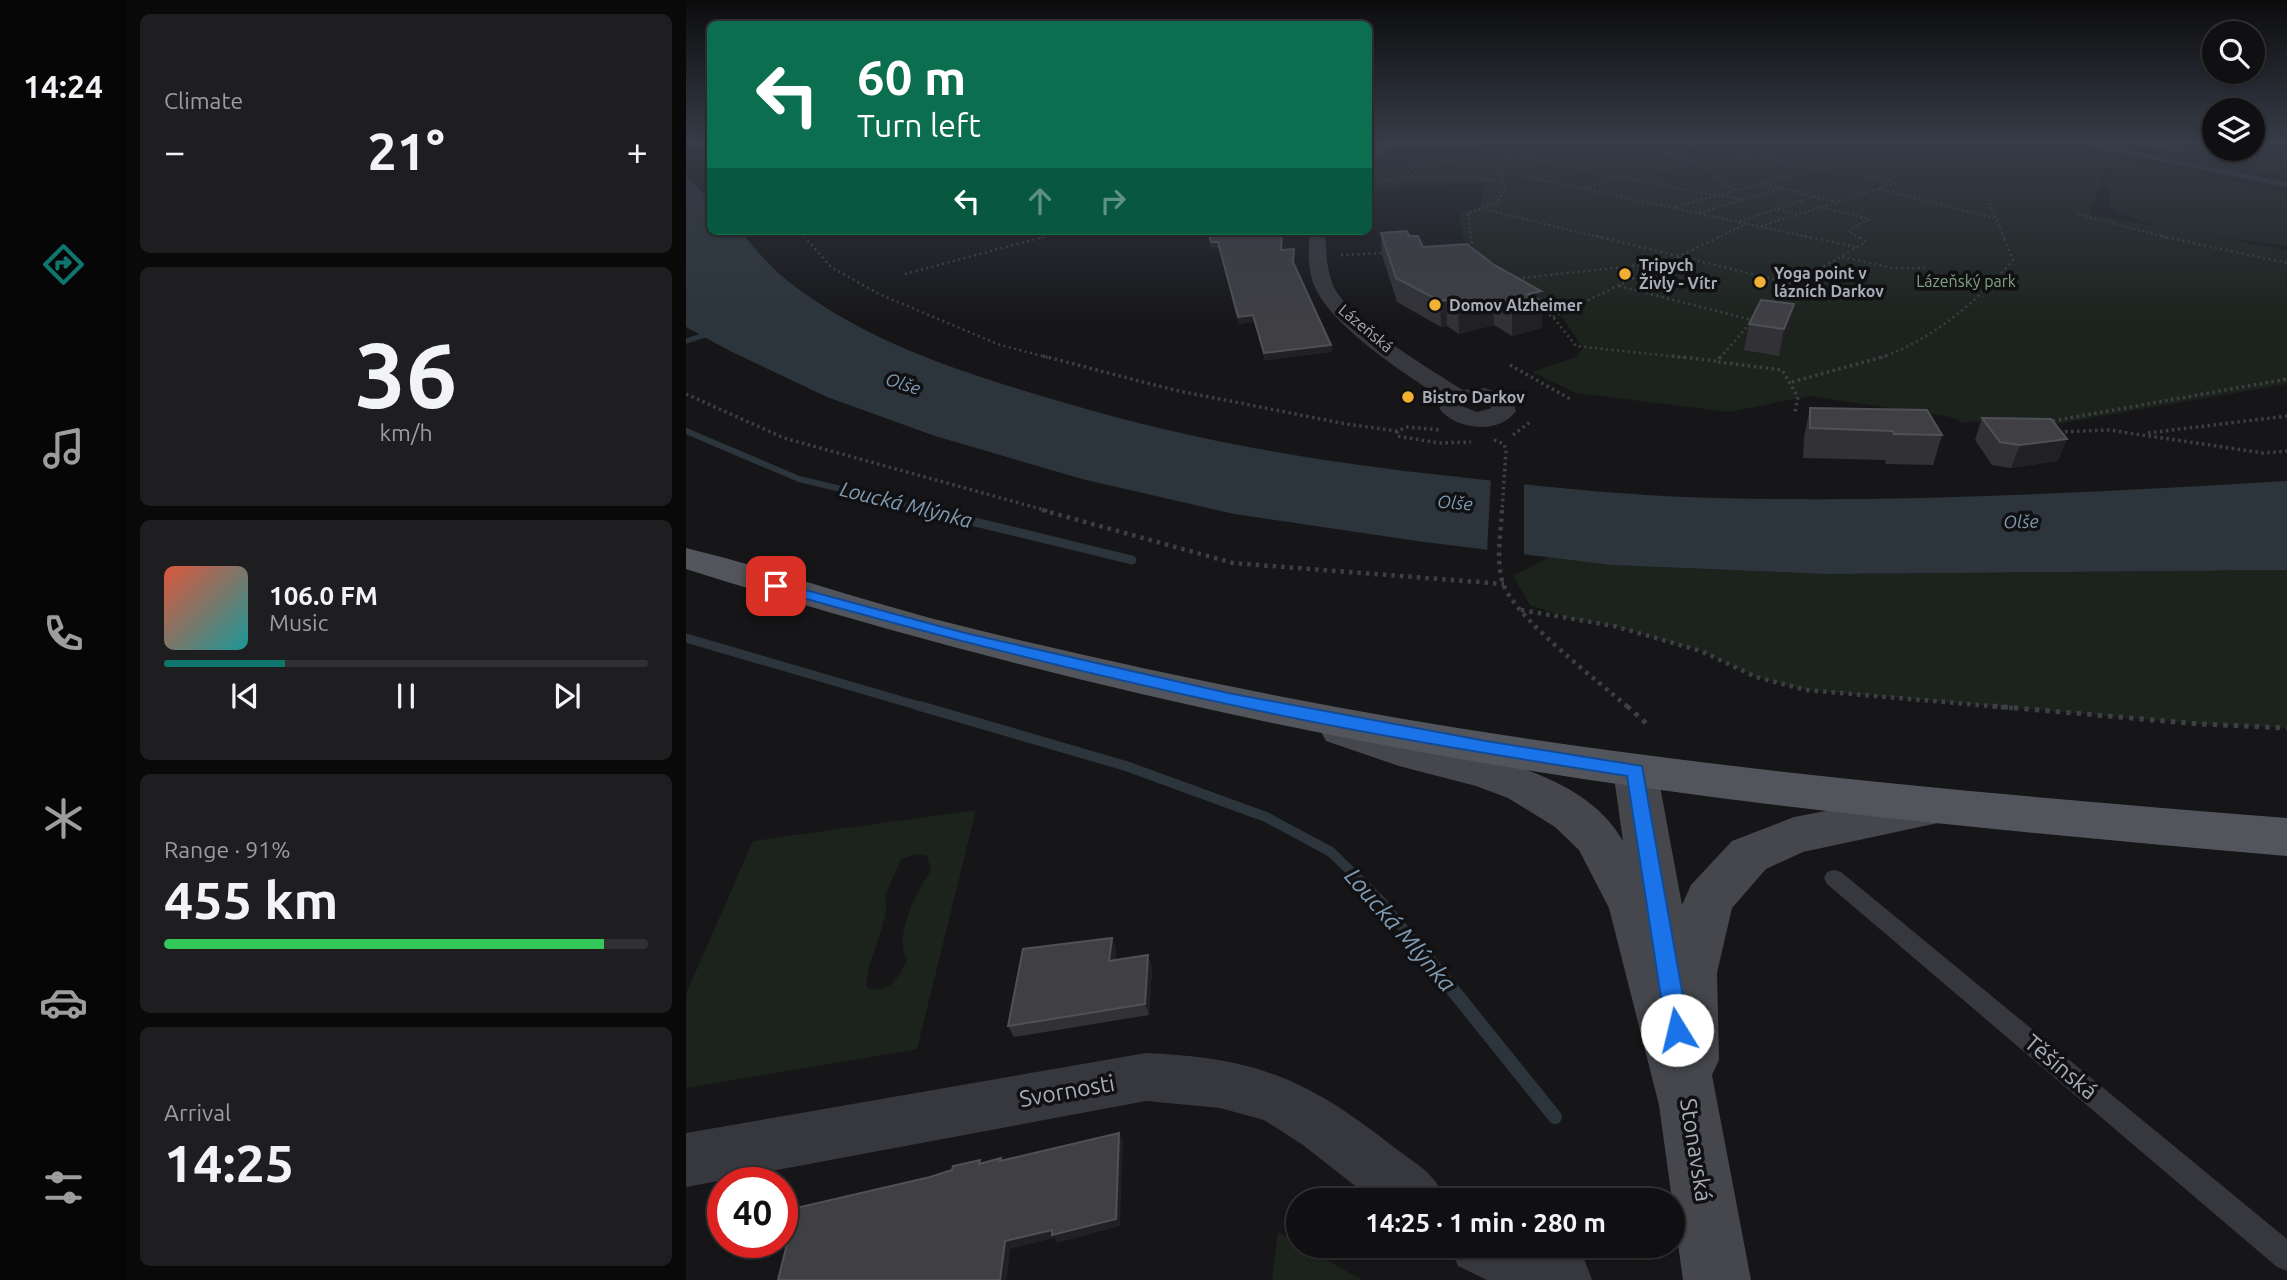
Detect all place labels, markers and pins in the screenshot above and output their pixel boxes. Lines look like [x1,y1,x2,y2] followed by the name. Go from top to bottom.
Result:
[1639,256,1718,292] place label: Tripych Živly - Vítr
[1774,264,1884,300] place label: Yoga point v lázních Darkov
[1617,266,1633,282] marker: Tripych Živly - Vítr
[1752,274,1768,290] marker: Yoga point v lázních Darkov
[1449,296,1583,314] place label: Domov Alzheimer
[1427,297,1443,313] marker: Domov Alzheimer
[1422,388,1525,406] place label: Bistro Darkov
[1400,389,1416,405] marker: Bistro Darkov
[746,556,806,616] pin

